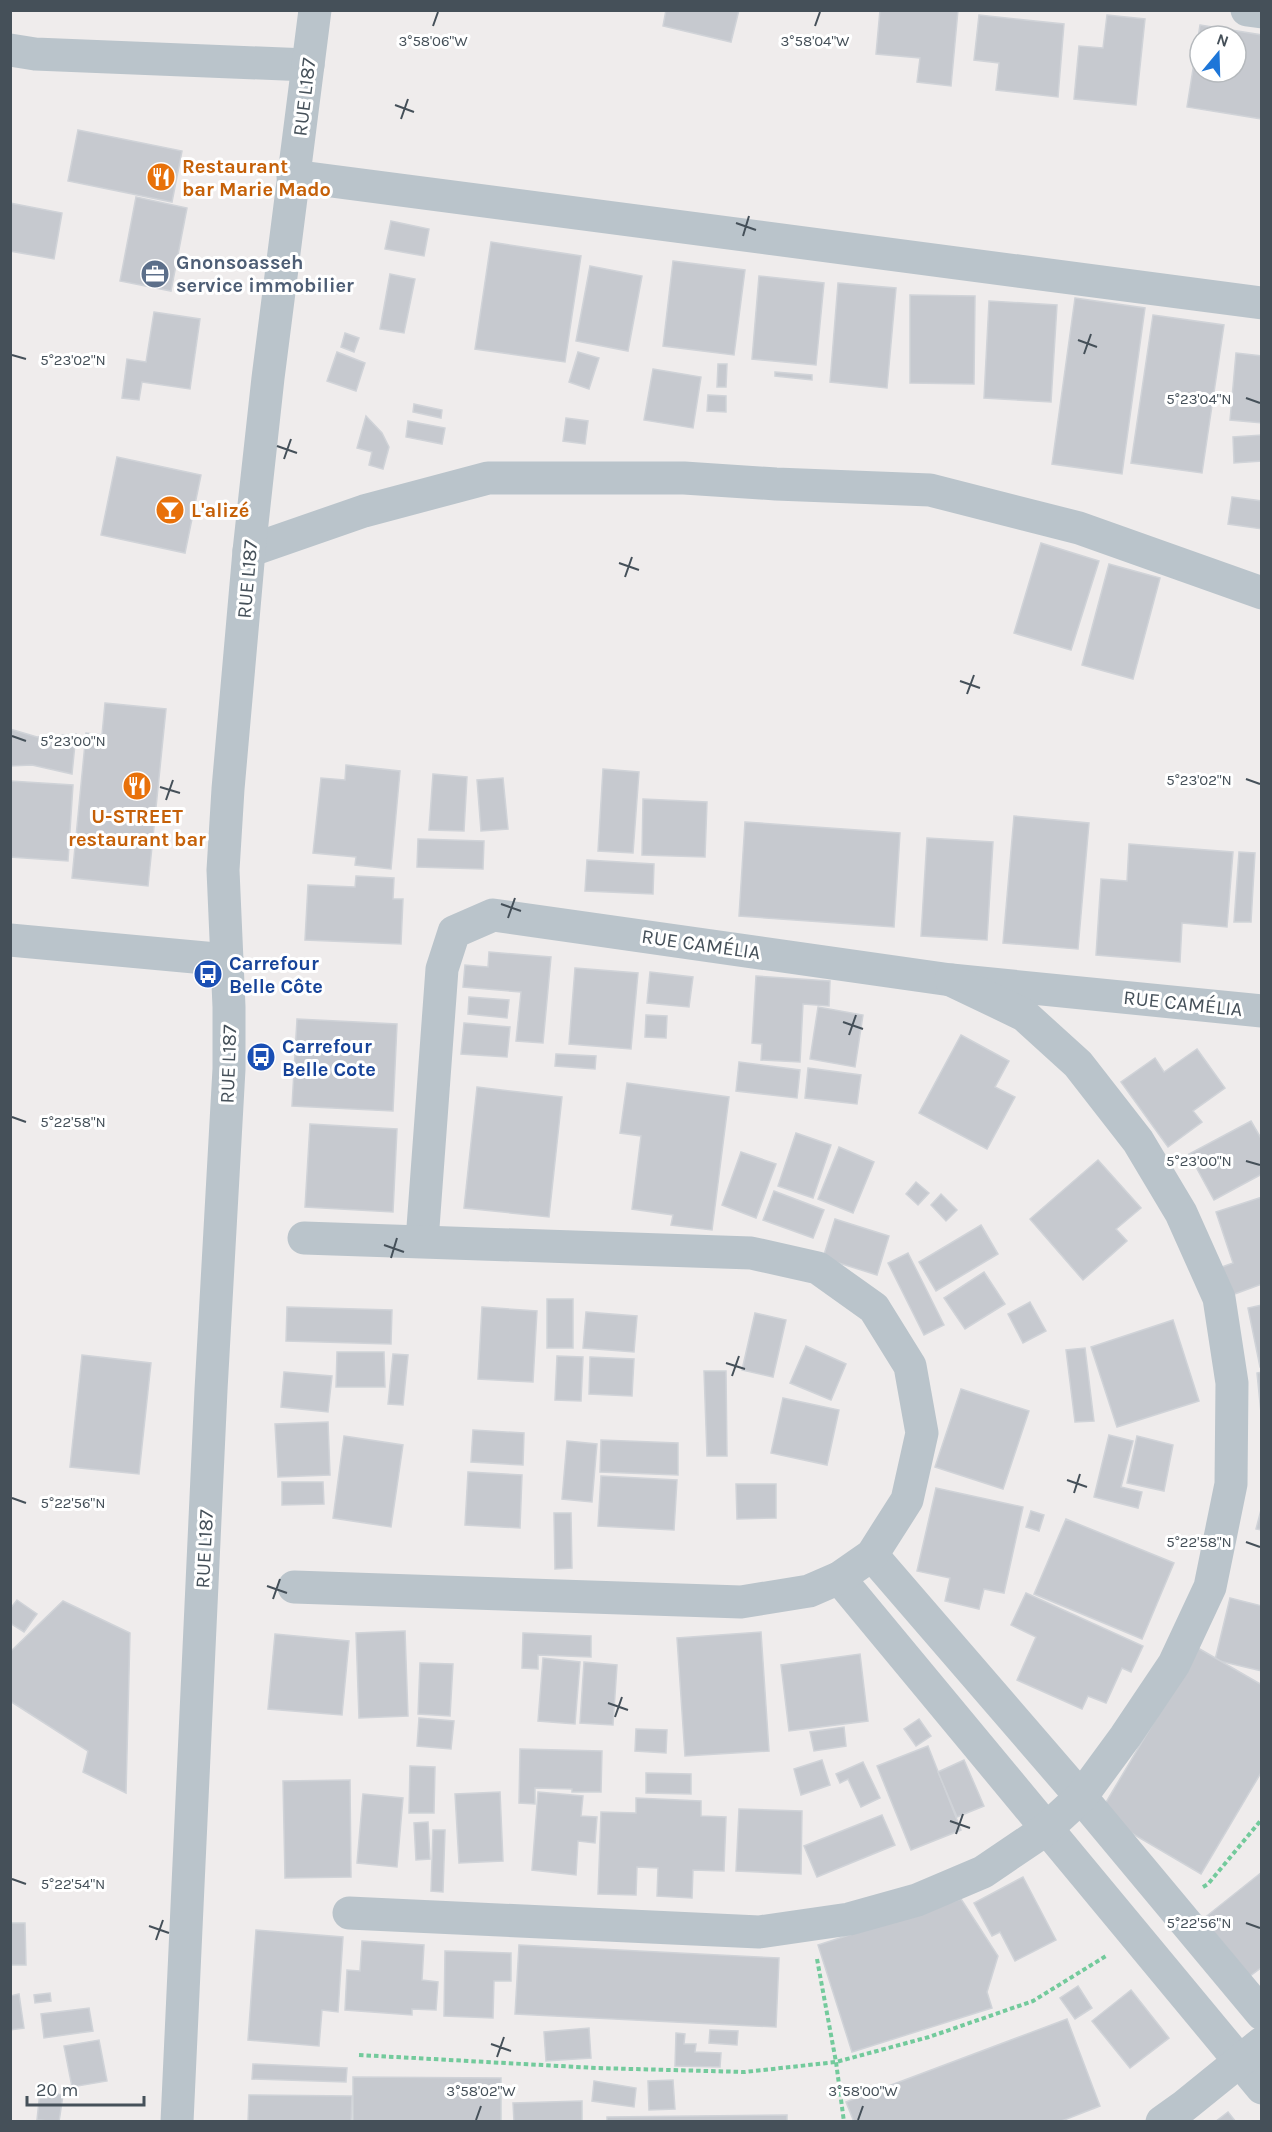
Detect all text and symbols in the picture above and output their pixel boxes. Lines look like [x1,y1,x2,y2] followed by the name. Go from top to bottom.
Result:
[1188,24,1248,84] north arrow
[1214,29,1231,51] text: N
[398,32,468,50] text: 3°58'06"W
[781,32,850,50] text: 3°58'04"W
[288,56,321,138] street label: RUE L187
[182,155,331,201] place label: Restaurant bar Marie Mado
[145,161,177,193] restaurant icon: Restaurant bar Marie Mado
[176,251,354,297] place label: Gnonsoasseh service immobilier
[139,258,171,290] office icon: Gnonsoasseh service immobilier
[40,351,106,369] text: 5°23'02"N
[1166,390,1232,408] text: 5°23'04"N
[154,494,186,526] bar icon: L'alizé
[191,499,249,522] place label: L'alizé
[233,538,262,619] street label: RUE L187
[40,732,106,750] text: 5°23'00"N
[121,770,153,802] restaurant icon: U-STREET restaurant bar
[1166,771,1232,789] text: 5°23'02"N
[68,805,206,851] place label: U-STREET restaurant bar
[640,924,762,964] street label: RUE CAMÉLIA
[229,952,323,998] place label: Carrefour Belle Côte
[192,958,224,990] bus stop icon: Carrefour Belle Côte
[1122,985,1244,1021] street label: RUE CAMÉLIA
[216,1024,241,1104] street label: RUE L187
[282,1035,376,1081] place label: Carrefour Belle Cote
[245,1041,277,1073] bus stop icon: Carrefour Belle Cote
[40,1113,106,1131] text: 5°22'58"N
[1166,1152,1232,1170] text: 5°23'00"N
[41,1494,105,1512] text: 5°22'56"N
[191,1508,218,1589] street label: RUE L187
[1166,1533,1232,1551] text: 5°22'58"N
[41,1875,105,1893] text: 5°22'54"N
[1167,1914,1231,1932] text: 5°22'56"N
[27,2069,144,2107] scale bar
[36,2079,78,2101] text: 20 m
[446,2082,516,2100] text: 3°58'02"W
[828,2082,898,2100] text: 3°58'00"W

